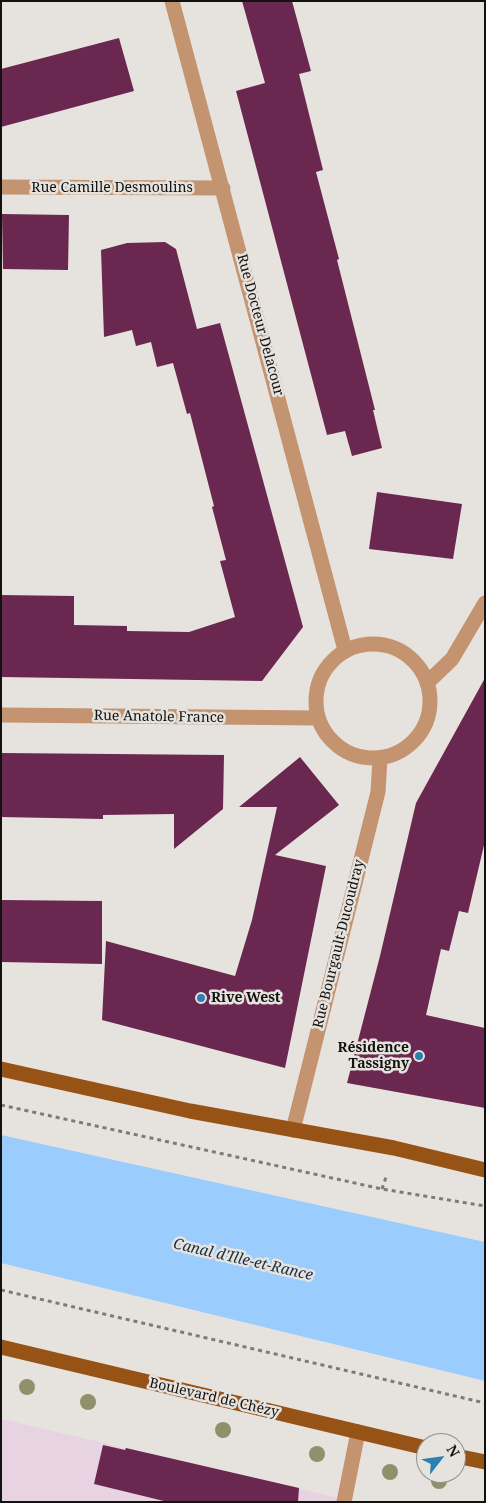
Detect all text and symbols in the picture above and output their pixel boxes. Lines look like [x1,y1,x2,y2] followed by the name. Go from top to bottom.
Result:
[31,180,193,196] street label: Rue Camille Desmoulins
[233,252,287,398] street label: Rue Docteur Delacour
[94,707,224,727] street label: Rue Anatole France
[310,858,368,1030] street label: Rue Bourgault-Ducoudray
[211,990,281,1006] place label: Rive West
[195,992,207,1004] marker: Rive West
[338,1040,409,1072] place label: Résidence Tassigny
[413,1050,425,1062] marker: Résidence Tassigny
[171,1235,315,1285] water label: Canal d'Ille-et-Rance
[148,1375,280,1421] street label: Boulevard de Chézy
[416,1433,466,1483] north arrow
[443,1441,465,1460] text: N

